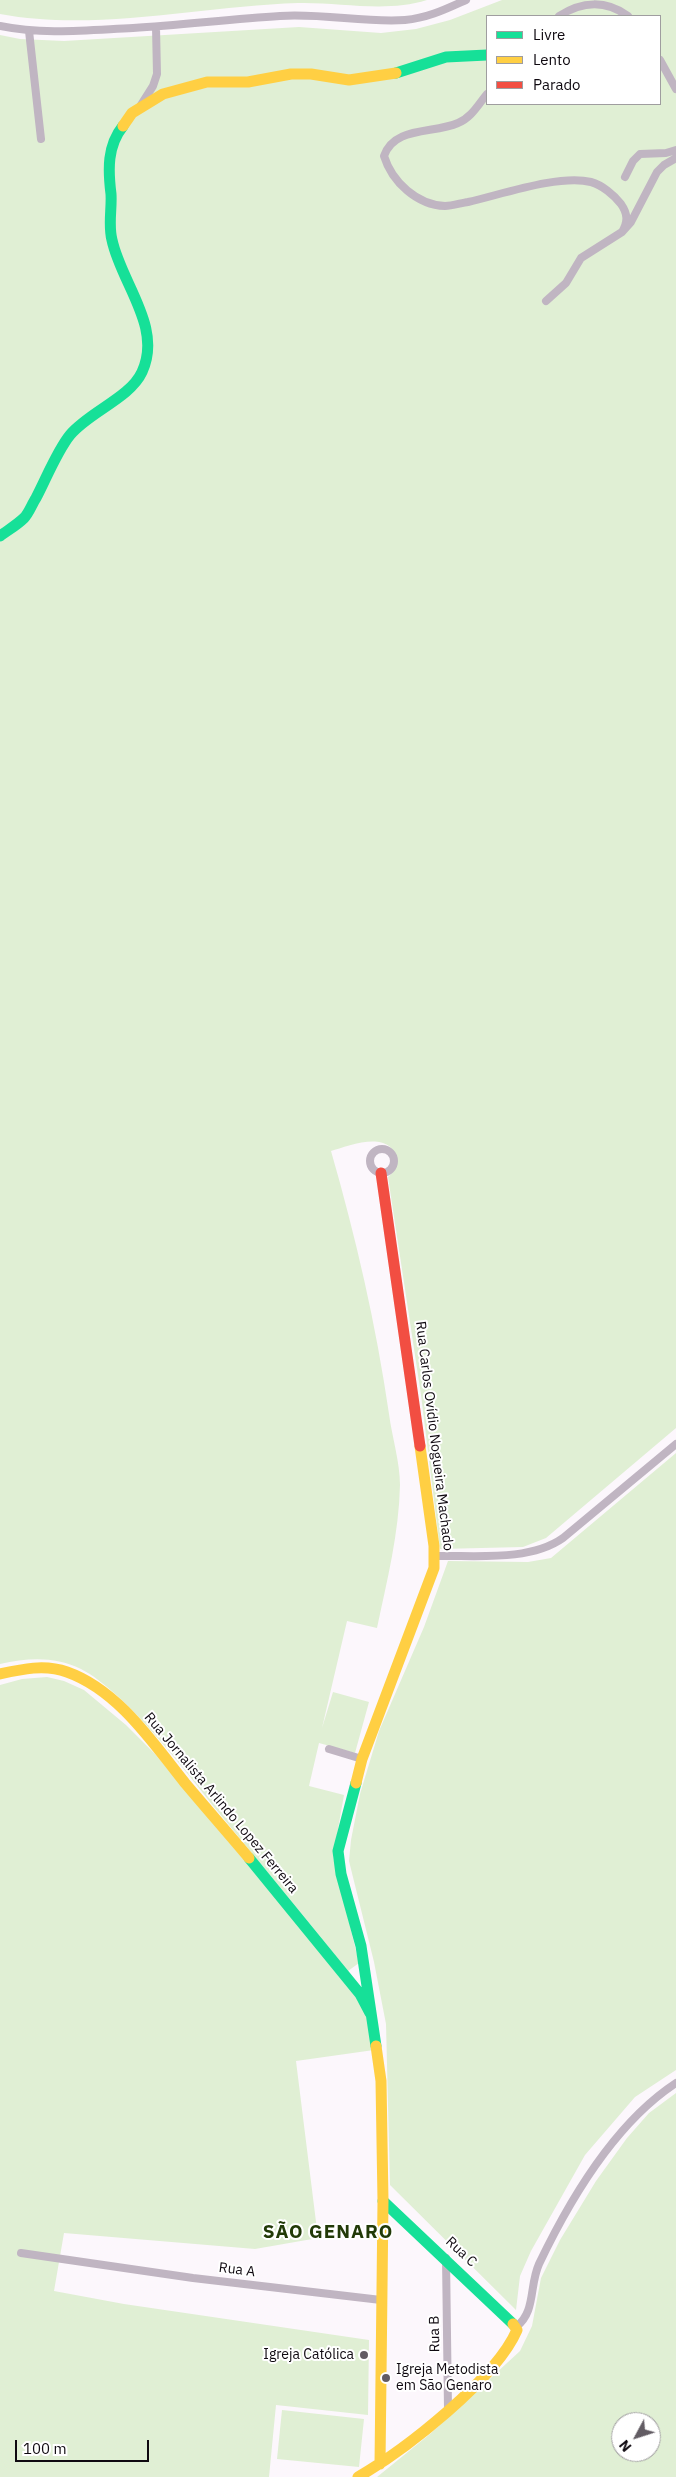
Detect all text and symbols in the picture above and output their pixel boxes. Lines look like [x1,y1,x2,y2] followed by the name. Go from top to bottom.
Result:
[486,15,661,105] legend
[533,25,565,44] text: Livre
[533,50,571,69] text: Lento
[533,75,581,94] text: Parado
[412,1320,456,1552] street label: Rua Carlos Ovídio Nogueira Machado
[140,1709,302,1897] street label: Rua Jornalista Arlindo Lopez Ferreira
[262,2222,394,2244] district label: SÃO GENARO
[442,2233,480,2271] street label: Rua C
[218,2259,256,2281] street label: Rua A
[426,2315,444,2353] street label: Rua B
[263,2347,354,2363] place label: Igreja Católica
[358,2349,370,2361] marker: Igreja Católica
[396,2362,499,2394] place label: Igreja Metodista em São Genaro
[380,2372,392,2384] marker: Igreja Metodista em São Genaro
[611,2412,661,2462] north arrow
[18,2430,151,2462] scale bar
[615,2436,635,2456] text: N
[23,2439,67,2458] text: 100 m

